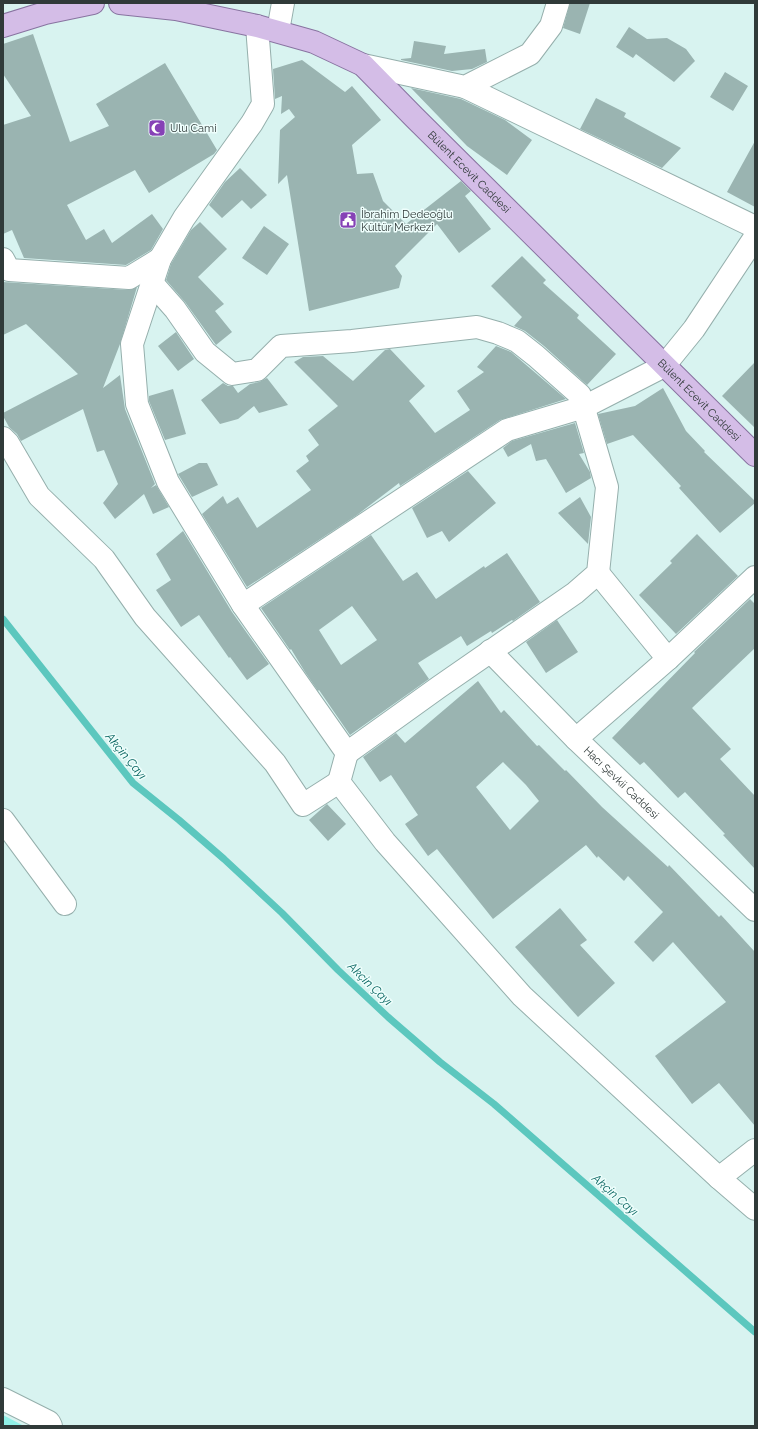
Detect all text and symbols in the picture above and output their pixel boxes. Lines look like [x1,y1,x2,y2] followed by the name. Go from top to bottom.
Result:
[147,118,167,138] mosque icon: Ulu Cami
[170,122,217,135] place label: Ulu Cami
[425,128,513,216] street label: Bülent Ecevit Caddesi
[361,208,453,234] place label: İbrahim Dedeoğlu Kültür Merkezi
[338,210,358,230] public building icon: İbrahim Dedeoğlu Kültür Merkezi
[655,356,743,444] street label: Bülent Ecevit Caddesi
[102,729,150,782] water label: Akçin Çayı
[581,744,662,821] street label: Hacı Şevkii Caddesi
[344,959,395,1009] water label: Akçin Çayı
[588,1171,641,1219] water label: Akçin Çayı

